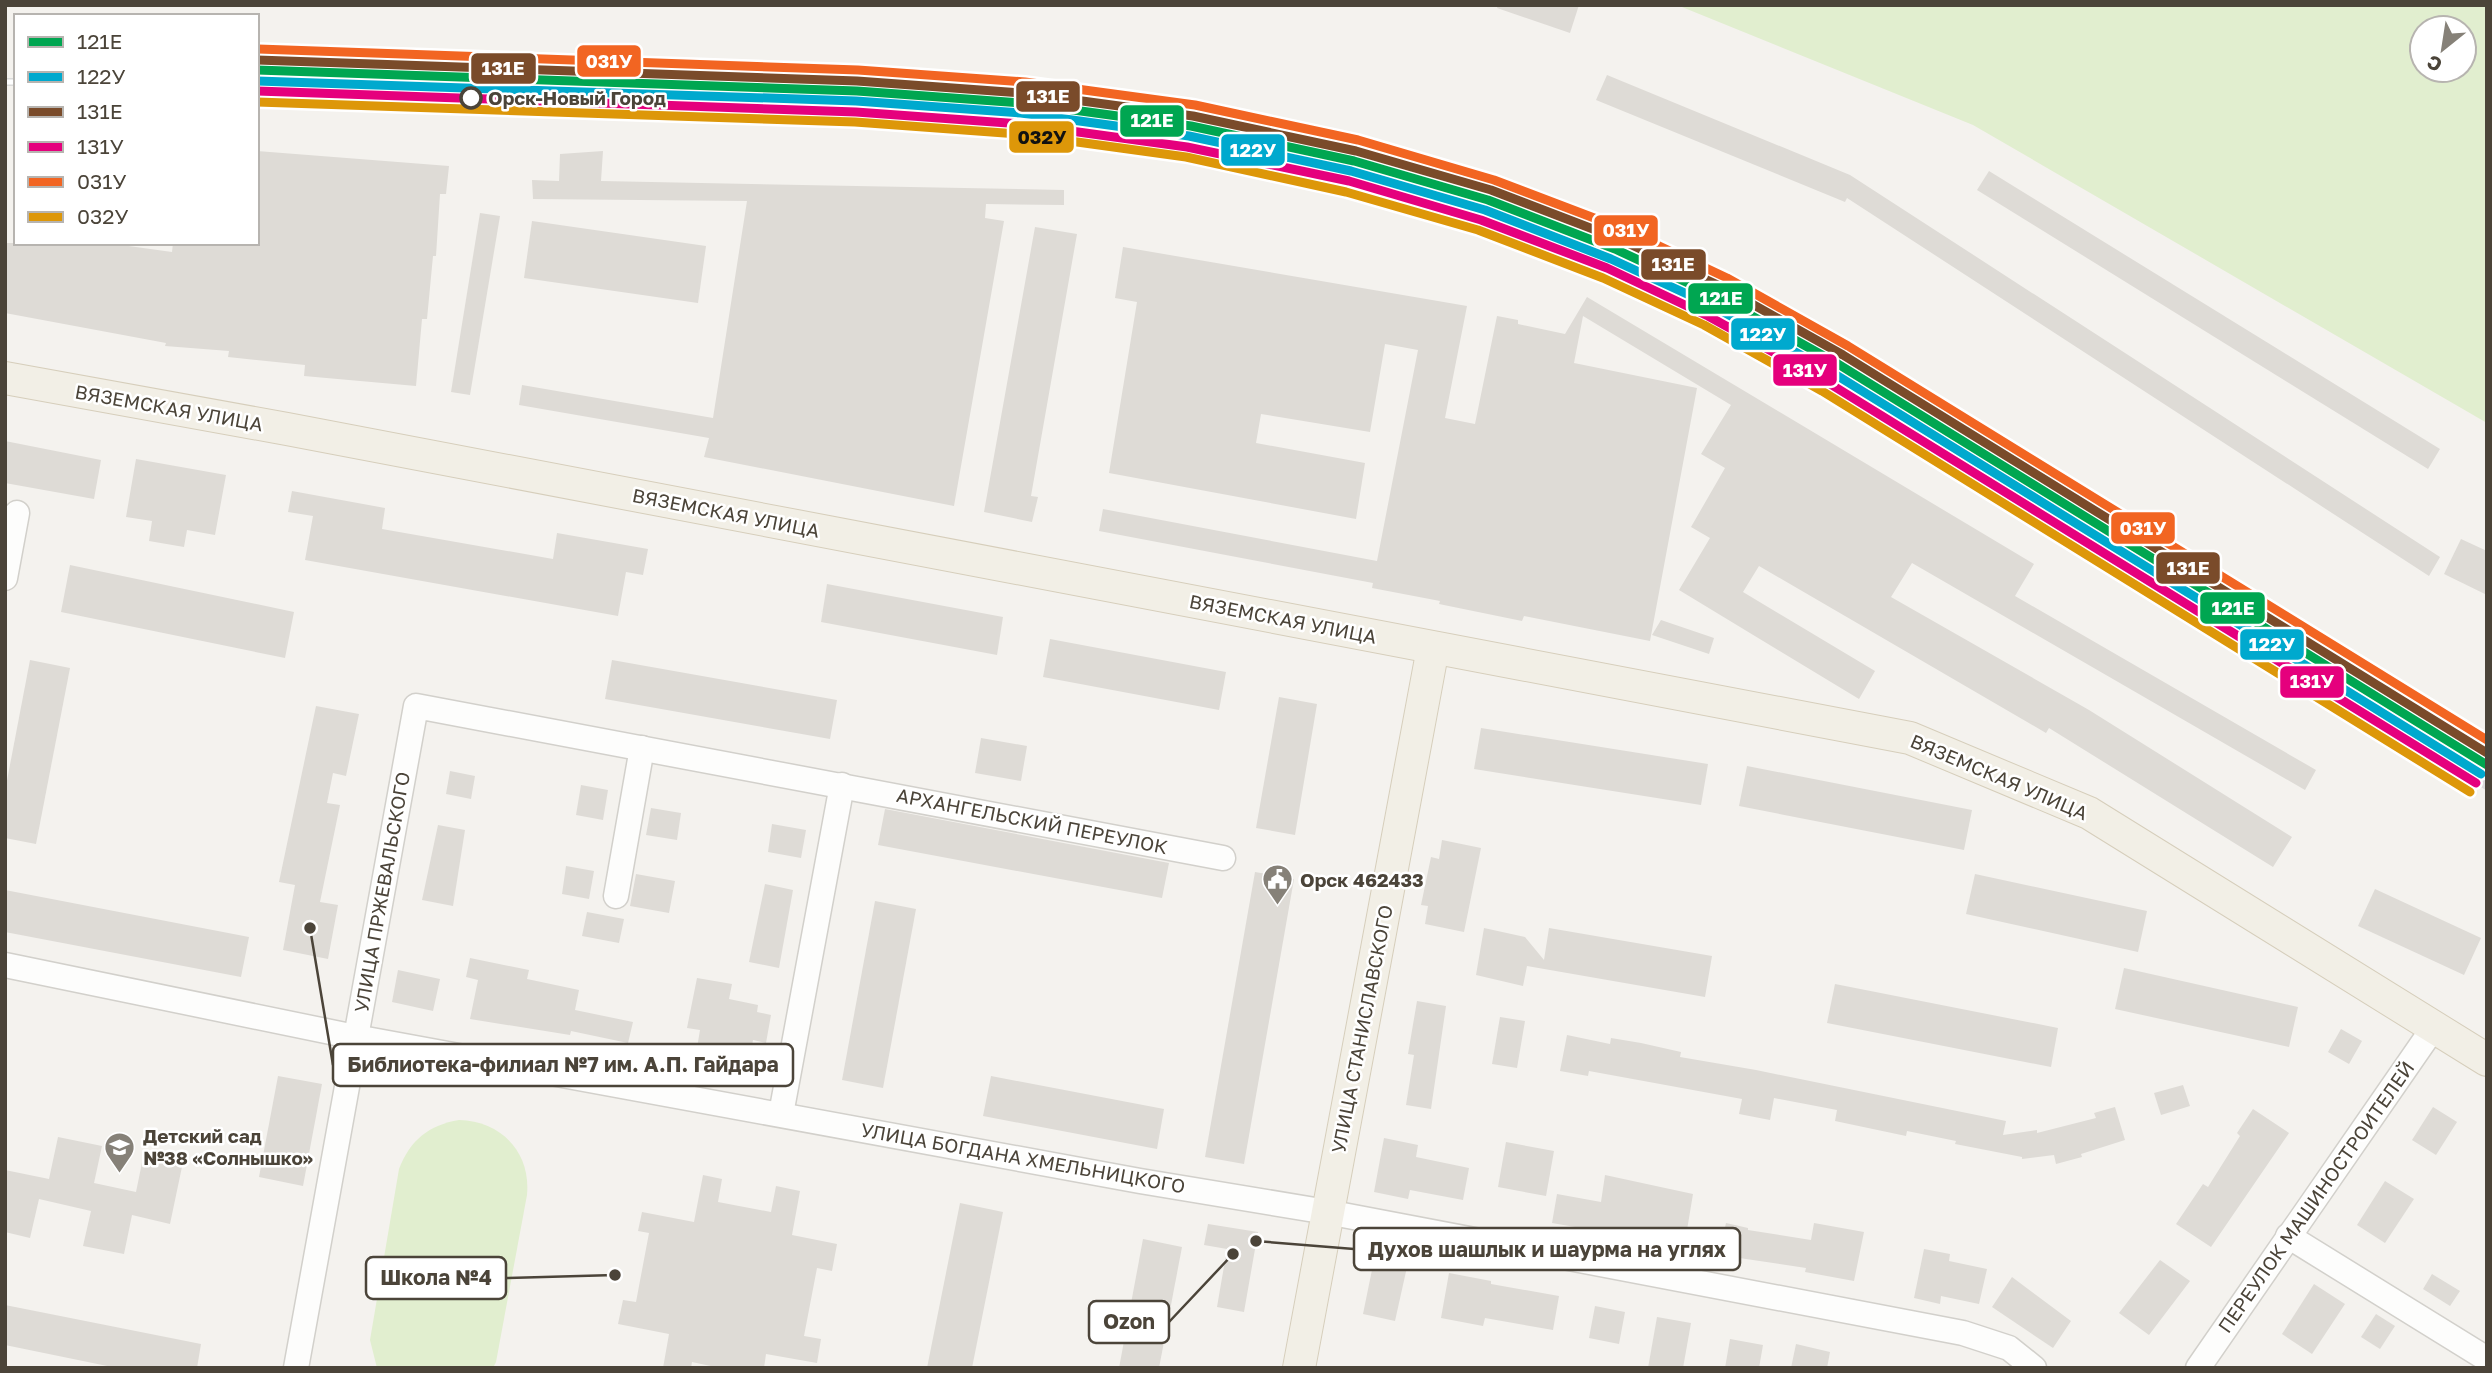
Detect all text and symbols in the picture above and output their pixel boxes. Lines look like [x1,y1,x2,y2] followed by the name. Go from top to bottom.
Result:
[14,14,259,245] legend
[2408,14,2478,84] north arrow
[77,28,122,54] text: 121Е
[576,44,642,78] line badge: 031У
[585,49,633,72] text: 031У
[2423,51,2446,77] text: С
[470,52,537,85] line badge: 131Е
[481,56,525,79] text: 131Е
[77,63,126,89] text: 122У
[1015,80,1081,113] line badge: 131Е
[1026,84,1070,107] text: 131Е
[488,86,666,109] place label: Орск-Новый Город
[460,87,482,109] marker: Орск-Новый Город
[77,98,122,124] text: 131Е
[1119,104,1185,138] line badge: 121Е
[1130,108,1174,131] text: 121Е
[1008,120,1075,154] line badge: 032У
[1017,125,1067,148] text: 032У
[77,133,124,159] text: 131У
[1220,133,1286,167] line badge: 122У
[1230,138,1277,161] text: 122У
[77,168,127,194] text: 031У
[77,203,129,229] text: 032У
[1593,214,1659,247] line badge: 031У
[1602,218,1650,241] text: 031У
[1640,248,1707,281] line badge: 131Е
[1651,252,1695,275] text: 131Е
[1687,282,1754,315] line badge: 121Е
[1699,286,1743,309] text: 121Е
[1730,317,1796,351] line badge: 122У
[1740,322,1787,345] text: 122У
[1772,353,1838,387] line badge: 131У
[1783,358,1828,381] text: 131У
[73,380,265,435] street label: ВЯЗЕМСКАЯ УЛИЦА
[630,483,822,542] street label: ВЯЗЕМСКАЯ УЛИЦА
[2110,511,2176,545] line badge: 031У
[2119,516,2167,539] text: 031У
[2155,551,2221,585] line badge: 131Е
[2166,556,2210,579] text: 131Е
[1187,589,1379,648] street label: ВЯЗЕМСКАЯ УЛИЦА
[2199,591,2266,625] line badge: 121Е
[2211,596,2255,619] text: 121Е
[2239,628,2305,661] line badge: 122У
[2249,632,2296,655] text: 122У
[2279,665,2345,699] line badge: 131У
[2290,669,2335,692] text: 131У
[1907,729,2092,824] street label: ВЯЗЕМСКАЯ УЛИЦА
[349,770,414,1014] street label: УЛИЦА ПРЖЕВАЛЬСКОГО
[895,783,1170,858] street label: АРХАНГЕЛЬСКИЙ ПЕРЕУЛОК
[1260,863,1294,907] public building icon: Орск 462433
[1300,868,1424,891] place label: Орск 462433
[1326,903,1397,1155] street label: УЛИЦА СТАНИСЛАВСКОГО
[333,1044,793,1086] callout: Библиотека-филиал №7 им. А.П. Гайдара
[347,1051,779,1077] text: Библиотека-филиал №7 им. А.П. Гайдара
[2213,1057,2419,1337] street label: ПЕРЕУЛОК МАШИНОСТРОИТЕЛЕЙ
[859,1118,1187,1197] street label: УЛИЦА БОГДАНА ХМЕЛЬНИЦКОГО
[143,1124,313,1169] place label: Детский сад №38 «Солнышко»
[103,1130,137,1174] school or university icon: Детский сад №38 «Солнышко»
[1354,1228,1740,1270] callout: Духов шашлык и шаурма на углях
[1368,1236,1726,1262] text: Духов шашлык и шаурма на углях
[366,1257,506,1299] callout: Школа №4
[380,1264,492,1290] text: Школа №4
[1089,1301,1169,1343] callout: Ozon
[1103,1308,1155,1334] text: Ozon

